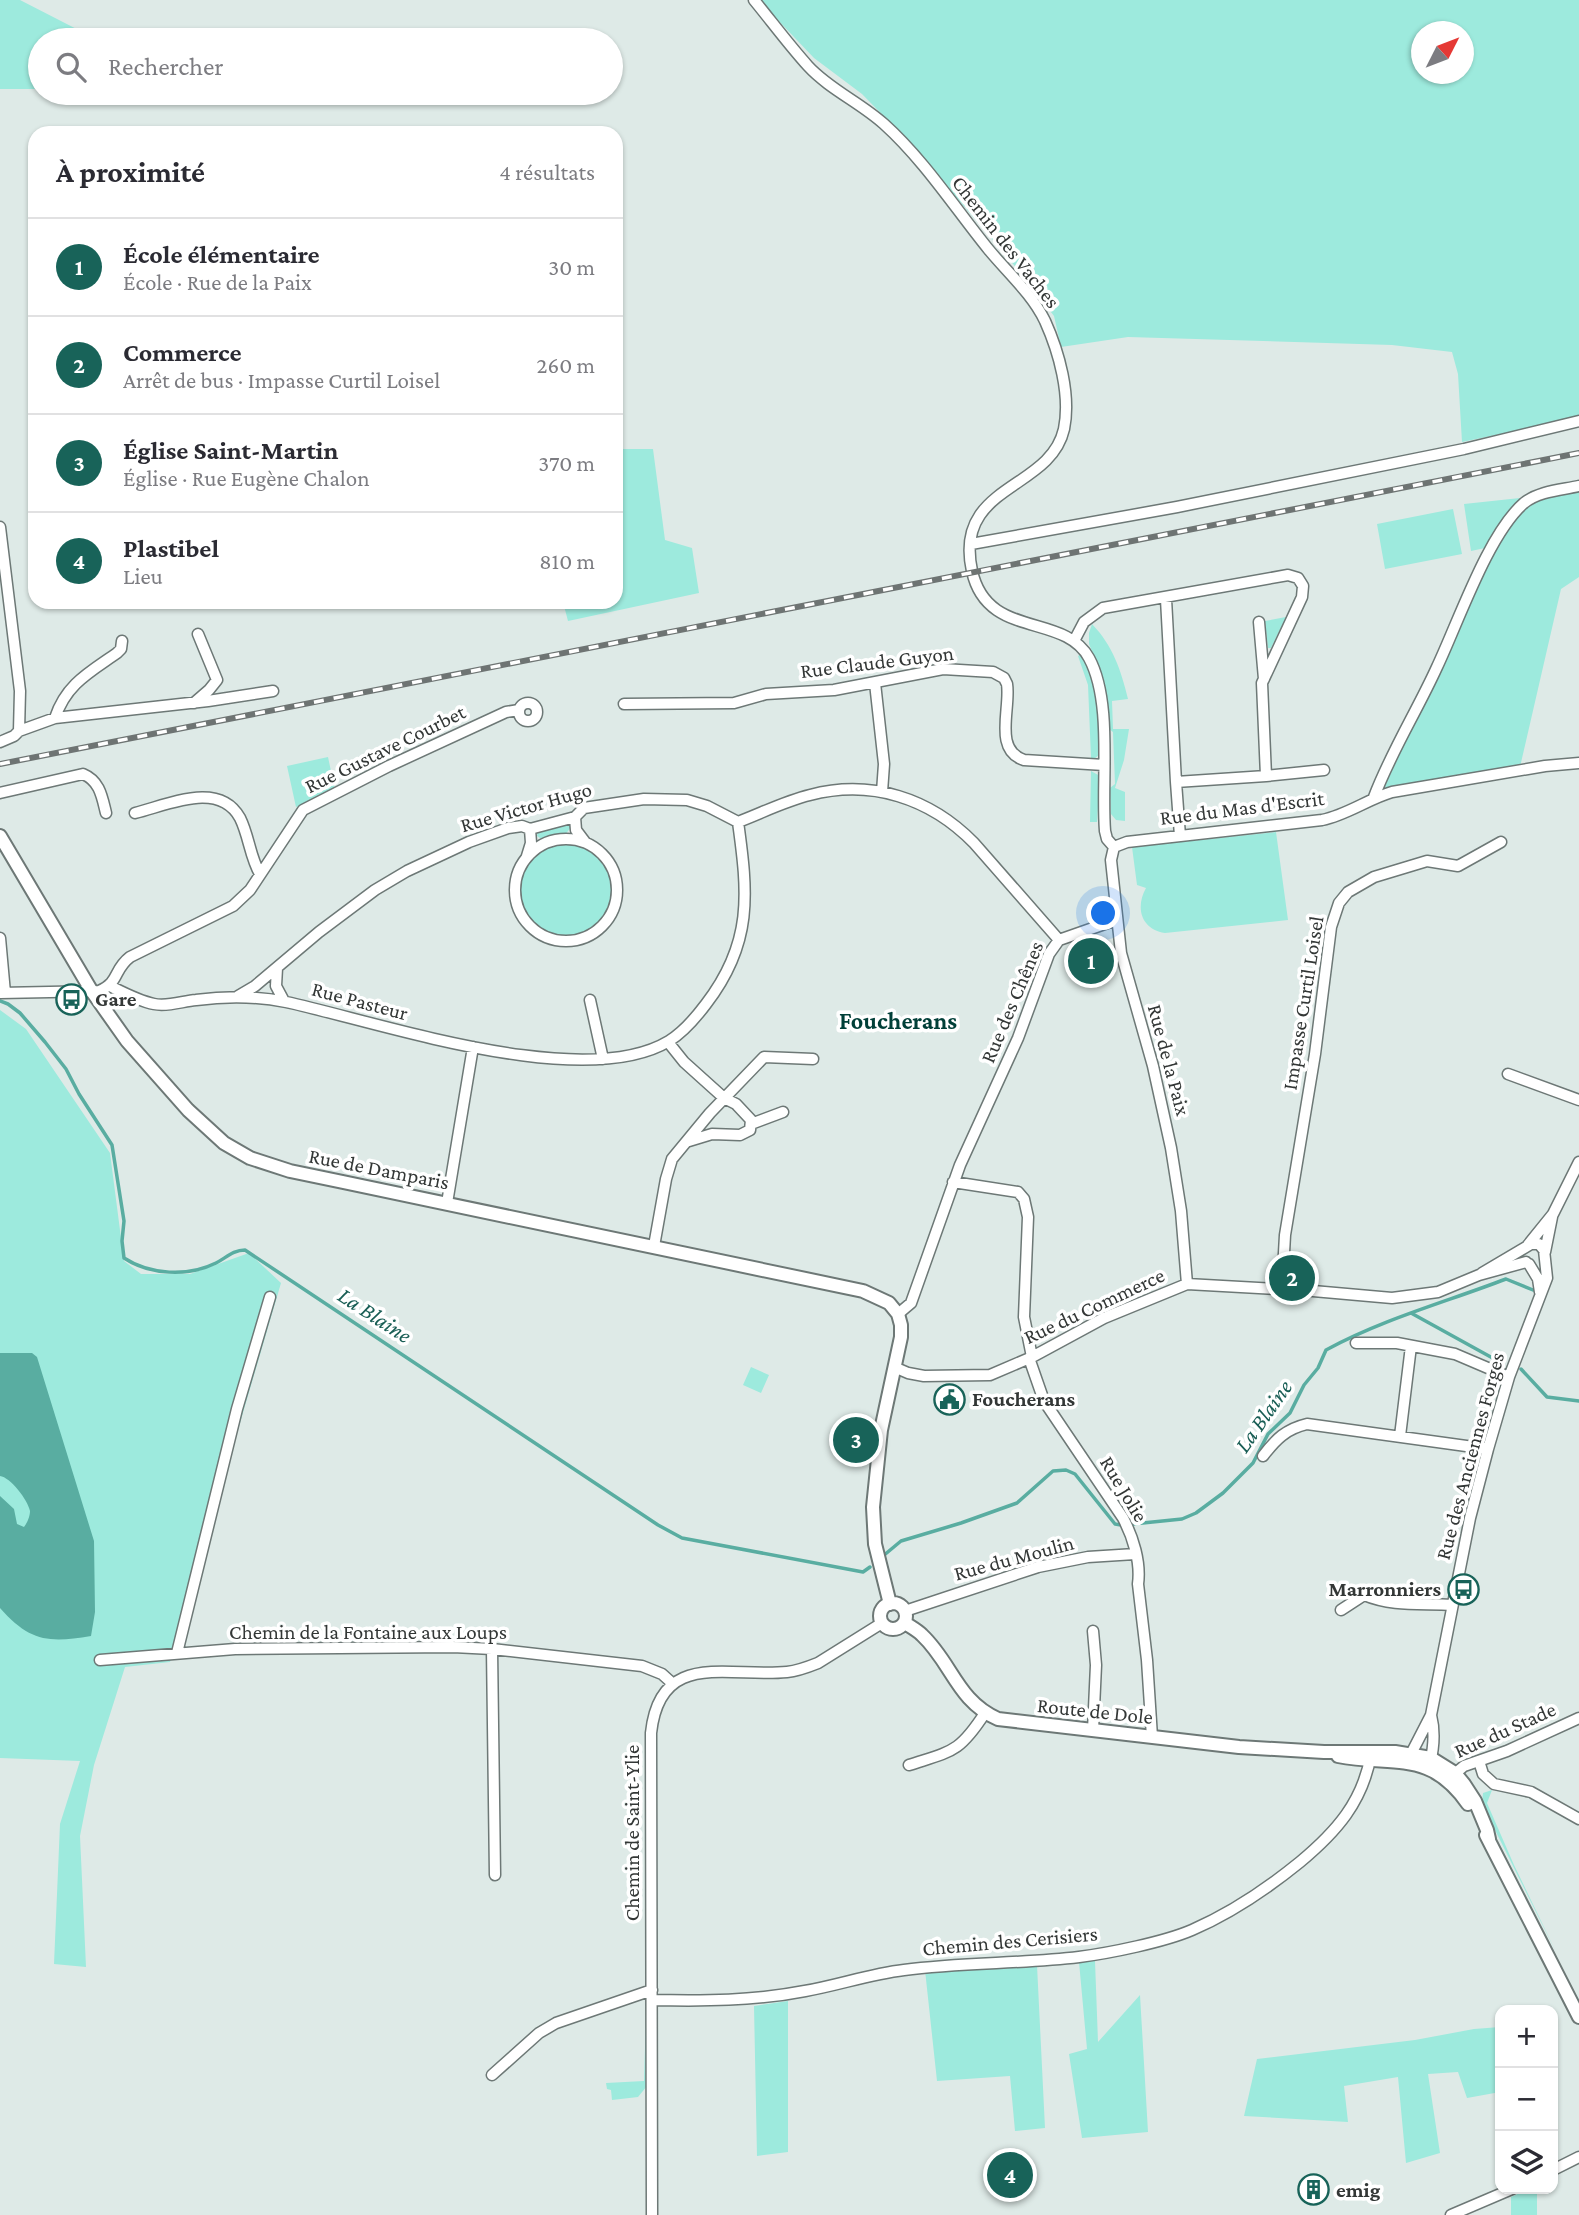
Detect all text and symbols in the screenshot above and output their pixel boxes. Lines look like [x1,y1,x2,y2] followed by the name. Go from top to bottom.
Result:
[1411,21,1474,84] north arrow
[28,28,623,105] search box
[52,48,90,86] icon: search
[108,52,224,81] text: Rechercher
[56,155,205,188] text: À proximité
[499,159,595,185] text: 4 résultats
[947,171,1065,313] street label: Chemin des Vaches
[123,240,320,269] text: École élémentaire
[75,254,83,280] text: 1
[548,254,595,280] text: 30 m
[123,269,312,295] text: École · Rue de la Paix
[123,338,242,367] text: Commerce
[73,352,85,378] text: 2
[537,352,595,378] text: 260 m
[123,367,440,393] text: Arrêt de bus · Impasse Curtil Loisel
[123,436,338,465] text: Église Saint-Martin
[73,450,85,476] text: 3
[538,450,595,476] text: 370 m
[123,465,370,491] text: Église · Rue Eugène Chalon
[123,534,219,563] text: Plastibel
[73,548,85,574] text: 4
[539,548,595,574] text: 810 m
[123,563,163,589] text: Lieu
[799,641,955,683] street label: Rue Claude Guyon
[301,699,470,798] street label: Rue Gustave Courbet
[458,777,594,837] street label: Rue Victor Hugo
[1159,786,1327,830] street label: Rue du Mas d'Escrit
[1086,896,1120,930] your location
[1277,914,1329,1092] street label: Impasse Curtil Loisel
[1068,935,1114,987] pin: 1
[976,938,1048,1066] street label: Rue des Chênes
[309,977,411,1025] street label: Rue Pasteur
[55,982,89,1016] bus stop icon: Gare
[95,987,137,1011] place label: Gare
[1143,1002,1195,1118] street label: Rue de la Paix
[839,1007,957,1034] district label: Foucherans
[307,1144,451,1194] street label: Rue de Damparis
[1269,1252,1315,1304] pin: 2
[1020,1263,1168,1349] street label: Rue du Commerce
[333,1282,417,1348] water label: La Blaine
[1431,1350,1509,1562] street label: Rue des Anciennes Forges
[1229,1375,1297,1457] water label: La Blaine
[932,1382,966,1416] public building icon: Foucherans
[972,1387,1076,1411] place label: Foucherans
[833,1414,879,1466] pin: 3
[1095,1452,1153,1526] street label: Rue Jolie
[951,1530,1077,1586] street label: Rue du Moulin
[1447,1572,1481,1606] bus stop icon: Marronniers
[1329,1577,1441,1601] place label: Marronniers
[229,1620,507,1644] street label: Chemin de la Fontaine aux Loups
[1036,1693,1154,1729] street label: Route de Dole
[1451,1697,1559,1763] street label: Rue du Stade
[620,1745,644,1921] street label: Chemin de Saint-Ylie
[921,1921,1099,1961] street label: Chemin des Cerisiers
[1495,2005,1558,2194] map controls
[1495,2005,1558,2068] button: +
[1495,2068,1558,2131] button: −
[1495,2131,1558,2194] button: layers
[987,2149,1033,2201] pin: 4
[1296,2173,1330,2207] building icon: emig
[1336,2178,1381,2202] place label: emig

